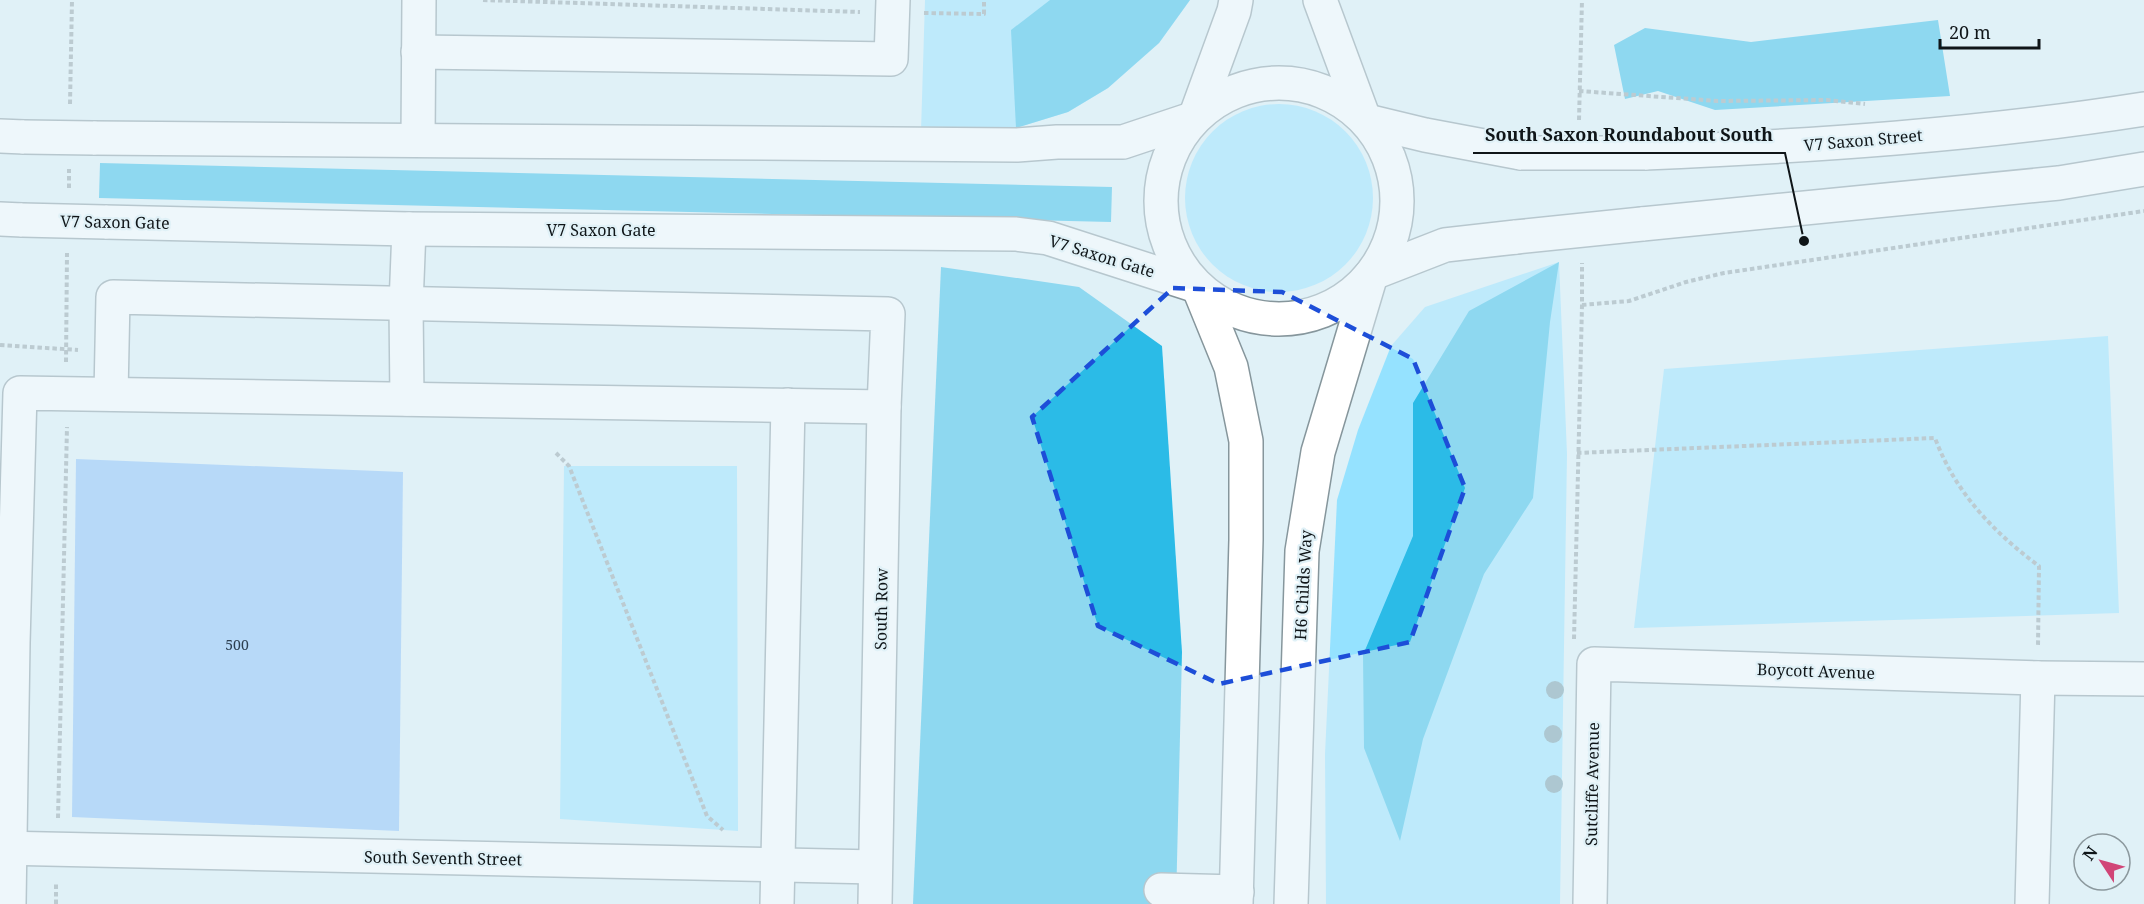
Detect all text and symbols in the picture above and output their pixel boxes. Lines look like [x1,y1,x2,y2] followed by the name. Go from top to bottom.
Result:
[1940,12,2039,50] scale bar
[1949,20,1991,44] text: 20 m
[1473,117,1785,153] callout: South Saxon Roundabout South
[1485,122,1773,146] text: South Saxon Roundabout South
[1803,124,1924,156] street label: V7 Saxon Street
[60,210,170,234] street label: V7 Saxon Gate
[546,219,656,241] street label: V7 Saxon Gate
[1047,230,1157,282] street label: V7 Saxon Gate
[1289,528,1317,641] street label: H6 Childs Way
[869,568,893,650] street label: South Row
[225,635,249,654] house number: 500
[1757,658,1875,684] street label: Boycott Avenue
[1580,722,1604,846] street label: Sutcliffe Avenue
[2072,832,2132,892] north arrow
[2077,841,2103,865] text: N
[364,846,523,870] street label: South Seventh Street

